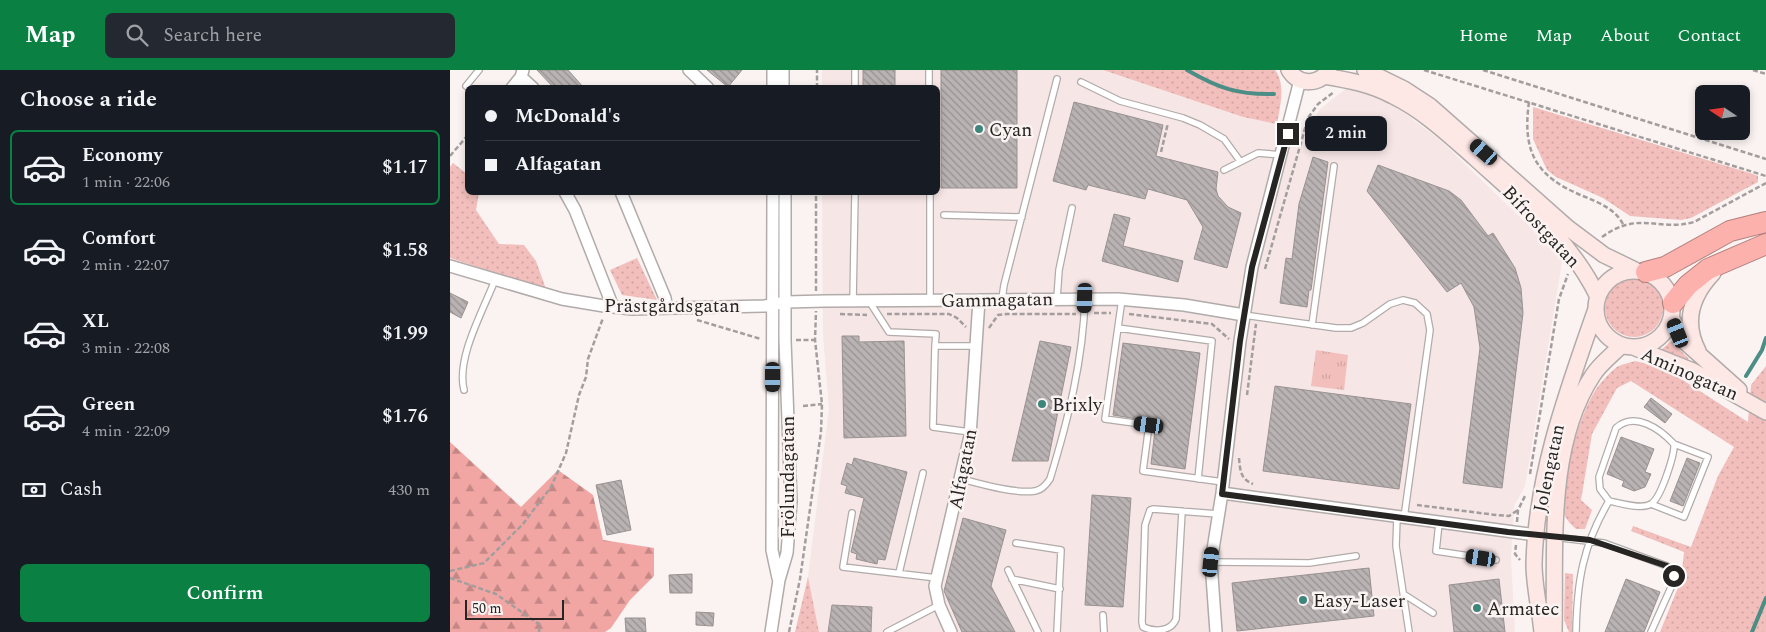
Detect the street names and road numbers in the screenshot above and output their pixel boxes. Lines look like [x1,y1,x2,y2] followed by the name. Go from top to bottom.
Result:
[1495,179,1587,275] street label: Bifrostgatan
[941,285,1053,316] street label: Gammagatan
[604,292,740,321] street label: Prästgårdsgatan
[1636,340,1743,409] street label: Aminogatan
[774,416,803,538] street label: Frölundagatan
[1526,421,1573,515] street label: Jolengatan
[941,426,986,512] street label: Alfagatan

